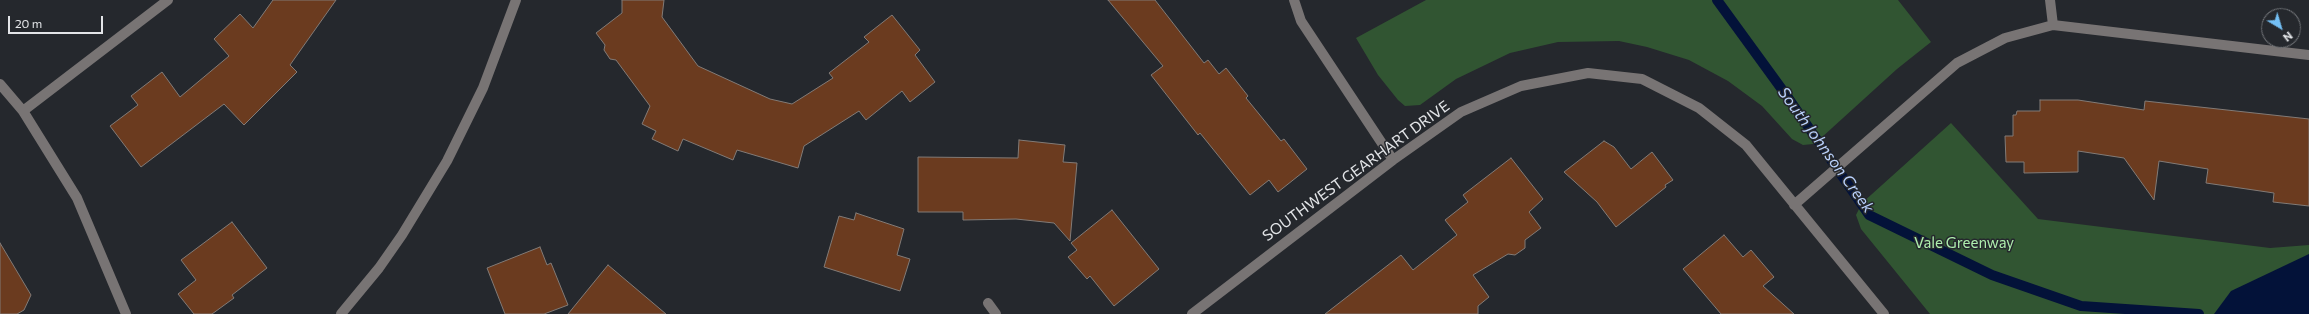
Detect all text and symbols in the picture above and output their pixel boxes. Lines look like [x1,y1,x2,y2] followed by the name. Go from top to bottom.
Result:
[10,8,105,34] scale bar
[2261,8,2301,48] north arrow
[15,16,42,30] text: 20 m
[2281,29,2295,45] text: N
[1774,83,1878,217] water label: South Johnson Creek
[1259,97,1453,245] street label: SOUTHWEST GEARHART DRIVE
[1914,234,2014,252] park label: Vale Greenway

